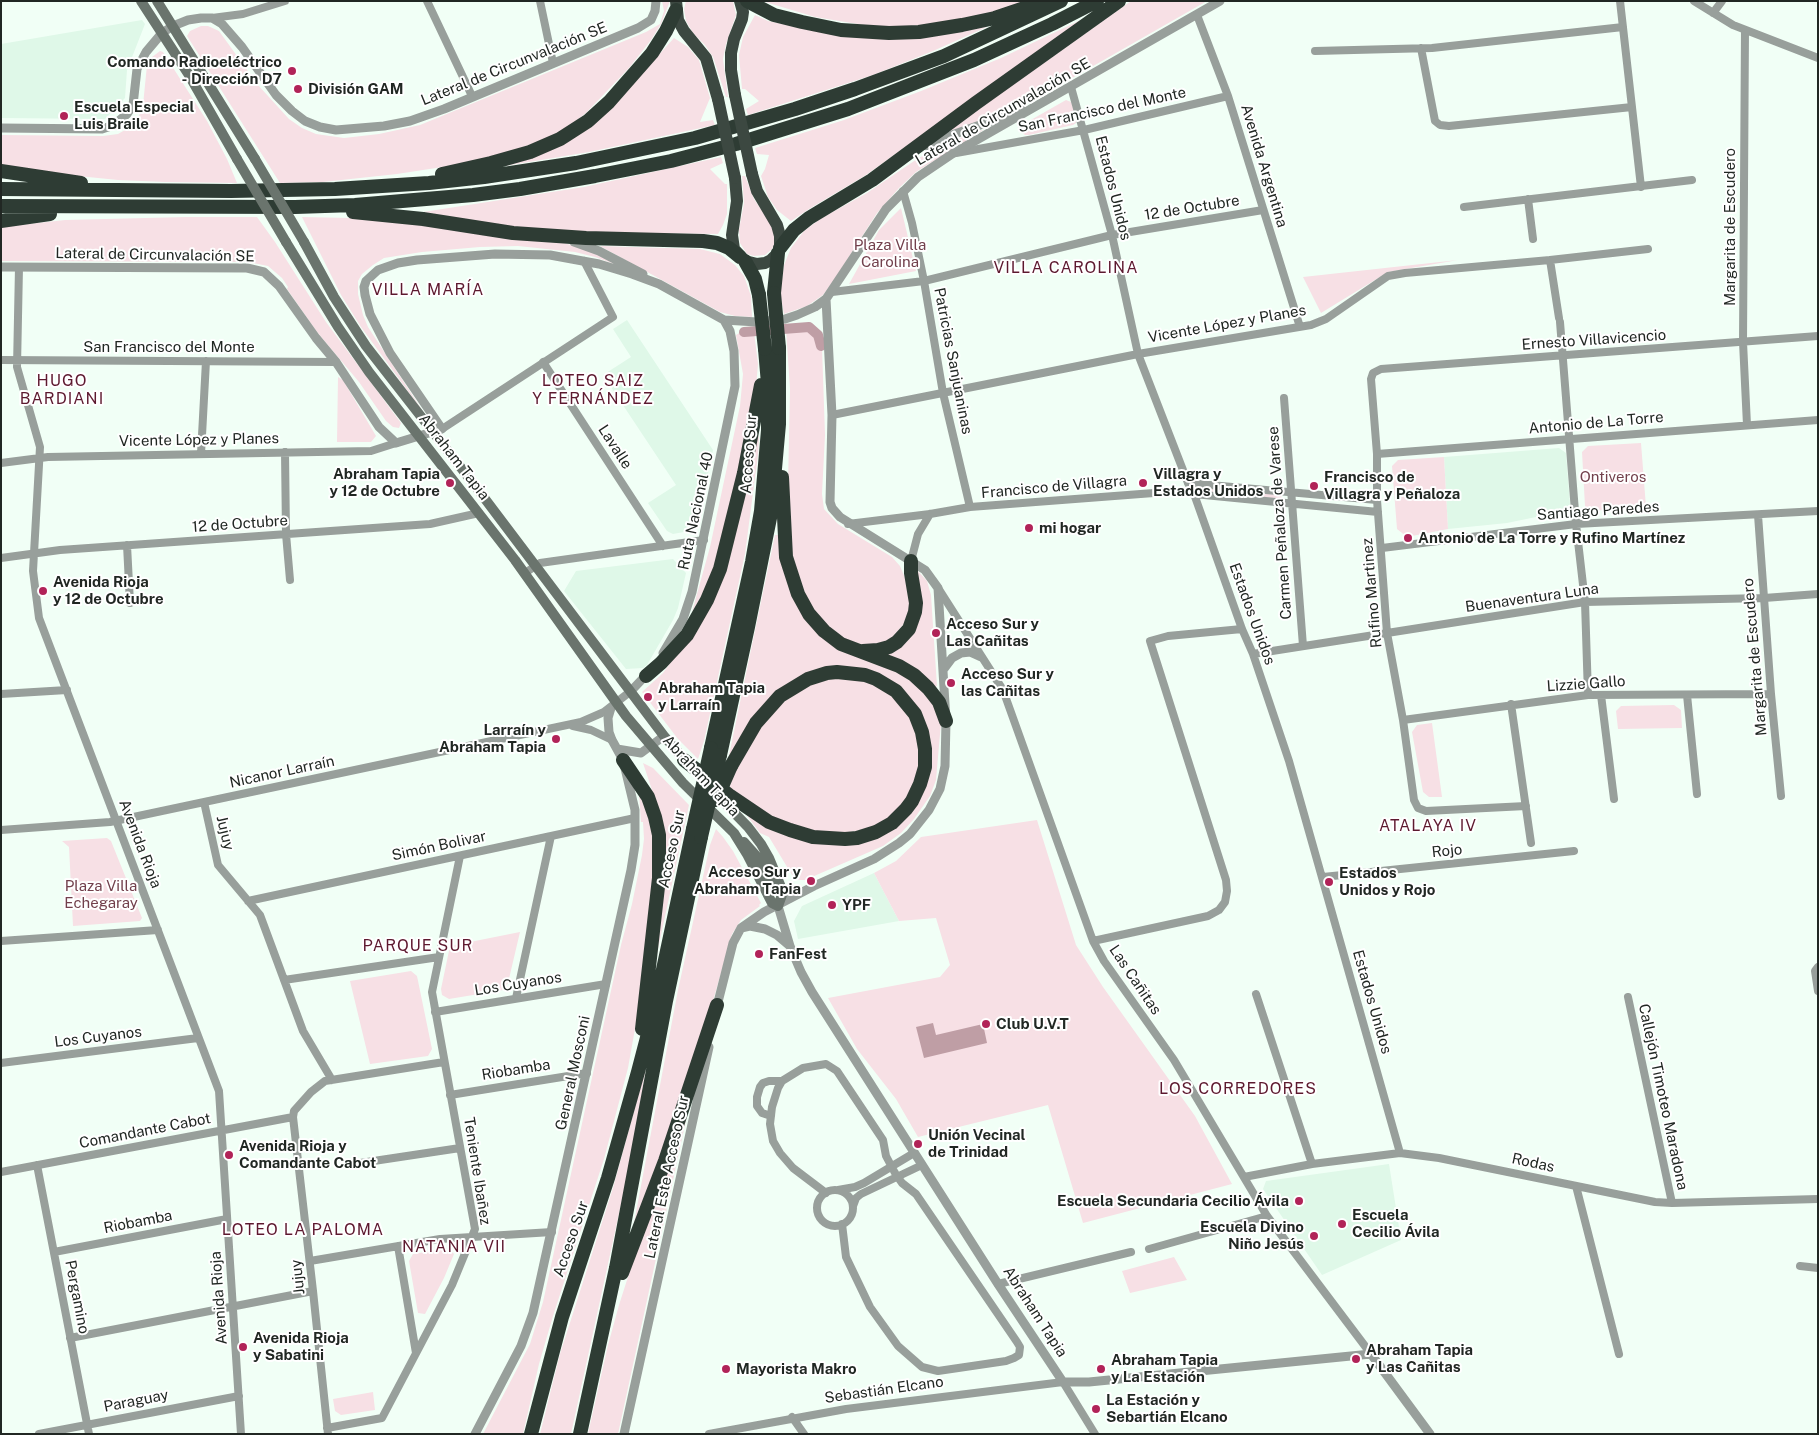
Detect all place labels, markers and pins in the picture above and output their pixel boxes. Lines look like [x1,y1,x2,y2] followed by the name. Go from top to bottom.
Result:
[107,53,282,88] place label: Comando Radioeléctrico - Dirección D7
[286,65,298,77] marker: Comando Radioeléctrico - Dirección D7
[308,80,404,98] place label: División GAM
[292,83,304,95] marker: División GAM
[74,98,195,133] place label: Escuela Especial Luis Braile
[58,110,70,122] marker: Escuela Especial Luis Braile
[329,465,440,500] place label: Abraham Tapia y 12 de Octubre
[1153,465,1263,500] place label: Villagra y Estados Unidos
[1324,468,1460,503] place label: Francisco de Villagra y Peñaloza
[444,477,456,489] marker: Abraham Tapia y 12 de Octubre
[1137,477,1149,489] marker: Villagra y Estados Unidos
[1308,480,1320,492] marker: Francisco de Villagra y Peñaloza
[1039,519,1101,537] place label: mi hogar
[1023,522,1035,534] marker: mi hogar
[1418,529,1685,547] place label: Antonio de La Torre y Rufino Martínez
[1402,532,1414,544] marker: Antonio de La Torre y Rufino Martínez
[53,573,164,608] place label: Avenida Rioja y 12 de Octubre
[37,585,49,597] marker: Avenida Rioja y 12 de Octubre
[946,615,1039,650] place label: Acceso Sur y Las Cañitas
[930,627,942,639] marker: Acceso Sur y Las Cañitas
[961,665,1054,700] place label: Acceso Sur y las Cañitas
[945,677,957,689] marker: Acceso Sur y las Cañitas
[658,679,765,714] place label: Abraham Tapia y Larraín
[642,691,654,703] marker: Abraham Tapia y Larraín
[439,721,546,756] place label: Larraín y Abraham Tapia
[550,733,562,745] marker: Larraín y Abraham Tapia
[694,863,801,898] place label: Acceso Sur y Abraham Tapia
[1339,864,1435,899] place label: Estados Unidos y Rojo
[805,875,817,887] marker: Acceso Sur y Abraham Tapia
[1323,876,1335,888] marker: Estados Unidos y Rojo
[842,896,871,914] place label: YPF
[826,899,838,911] marker: YPF
[769,945,827,963] place label: FanFest
[753,948,765,960] marker: FanFest
[996,1015,1069,1033] place label: Club U.V.T
[980,1018,992,1030] marker: Club U.V.T
[928,1126,1026,1161] place label: Unión Vecinal de Trinidad
[239,1137,376,1172] place label: Avenida Rioja y Comandante Cabot
[912,1138,924,1150] marker: Unión Vecinal de Trinidad
[223,1149,235,1161] marker: Avenida Rioja y Comandante Cabot
[1057,1192,1289,1210] place label: Escuela Secundaria Cecilio Ávila
[1293,1195,1305,1207] marker: Escuela Secundaria Cecilio Ávila
[1352,1206,1440,1241] place label: Escuela Cecilio Ávila
[1200,1218,1304,1253] place label: Escuela Divino Niño Jesús
[1336,1218,1348,1230] marker: Escuela Cecilio Ávila
[1308,1230,1320,1242] marker: Escuela Divino Niño Jesús
[253,1329,349,1364] place label: Avenida Rioja y Sabatini
[237,1341,249,1353] marker: Avenida Rioja y Sabatini
[1366,1341,1473,1376] place label: Abraham Tapia y Las Cañitas
[1111,1351,1218,1386] place label: Abraham Tapia y La Estación
[1350,1353,1362,1365] marker: Abraham Tapia y Las Cañitas
[736,1360,857,1378] place label: Mayorista Makro
[720,1363,732,1375] marker: Mayorista Makro
[1095,1363,1107,1375] marker: Abraham Tapia y La Estación
[1106,1391,1228,1426] place label: La Estación y Sebartián Elcano
[1090,1403,1102,1415] marker: La Estación y Sebartián Elcano

